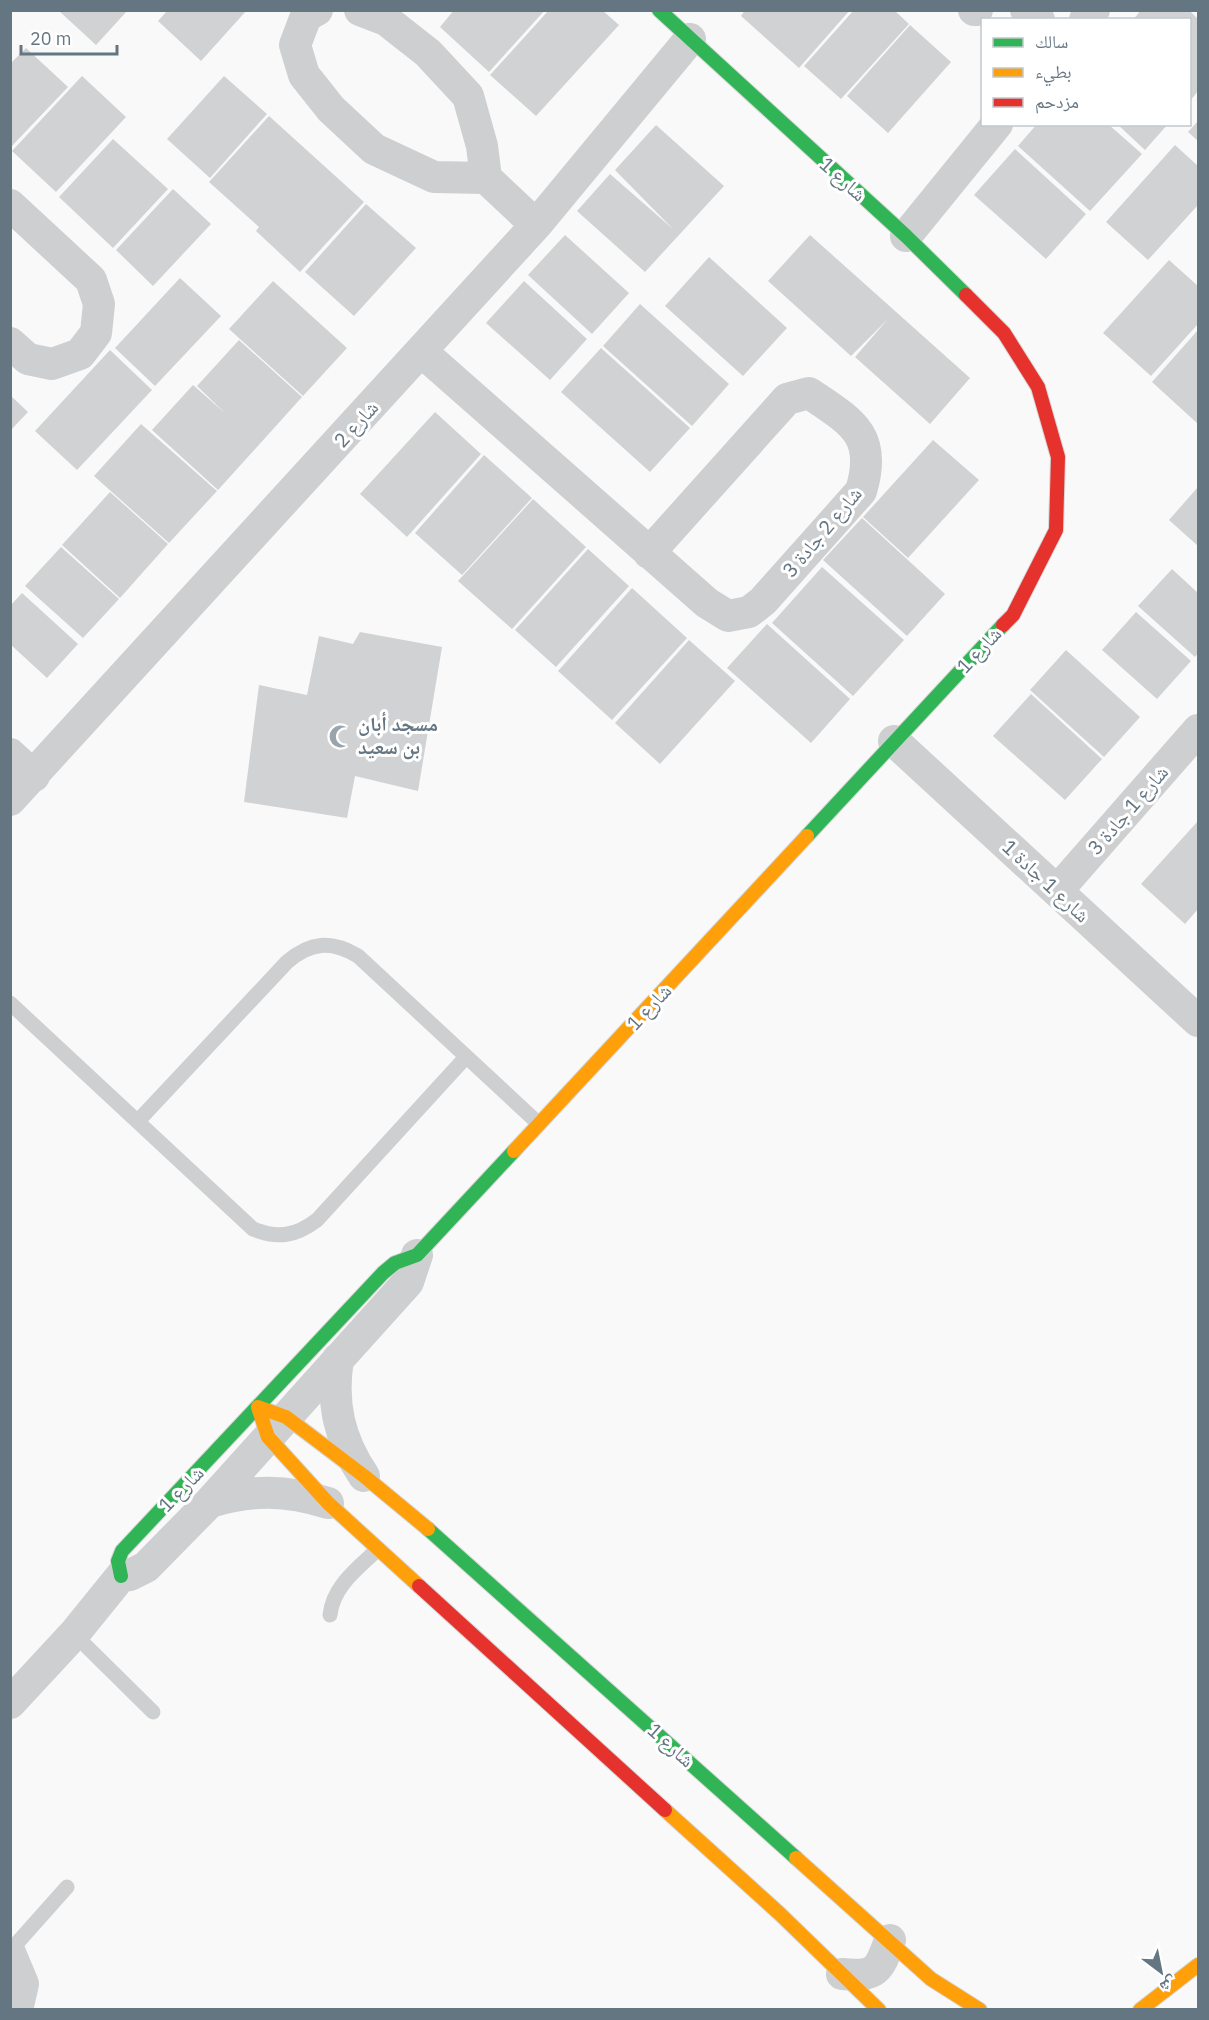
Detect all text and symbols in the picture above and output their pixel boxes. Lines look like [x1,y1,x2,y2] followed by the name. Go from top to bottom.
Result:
[21,18,117,56] scale bar
[981,18,1191,126] legend
[30,27,72,50] text: 20 m
[1035,30,1068,53] text: سالك
[1035,60,1072,87] text: بطيء
[1035,90,1079,114] text: مزدحم
[814,150,873,207] street label: شارع 1
[327,394,384,453] street label: شارع 2
[776,481,867,583] street label: شارع 2 جادة 3
[950,620,1007,679] street label: شارع 1
[358,710,438,760] place label: مسجد أبان بن سعيد
[327,723,353,749] mosque icon: مسجد أبان بن سعيد
[1081,759,1174,860] street label: شارع 1 جادة 3
[997,833,1096,928] street label: شارع 1 جادة 1
[620,977,677,1036] street label: شارع 1
[152,1460,209,1518] street label: شارع 1
[642,1716,701,1773] street label: شارع 1
[1131,1942,1191,2002] north arrow
[1156,1972,1181,1998] text: ش

